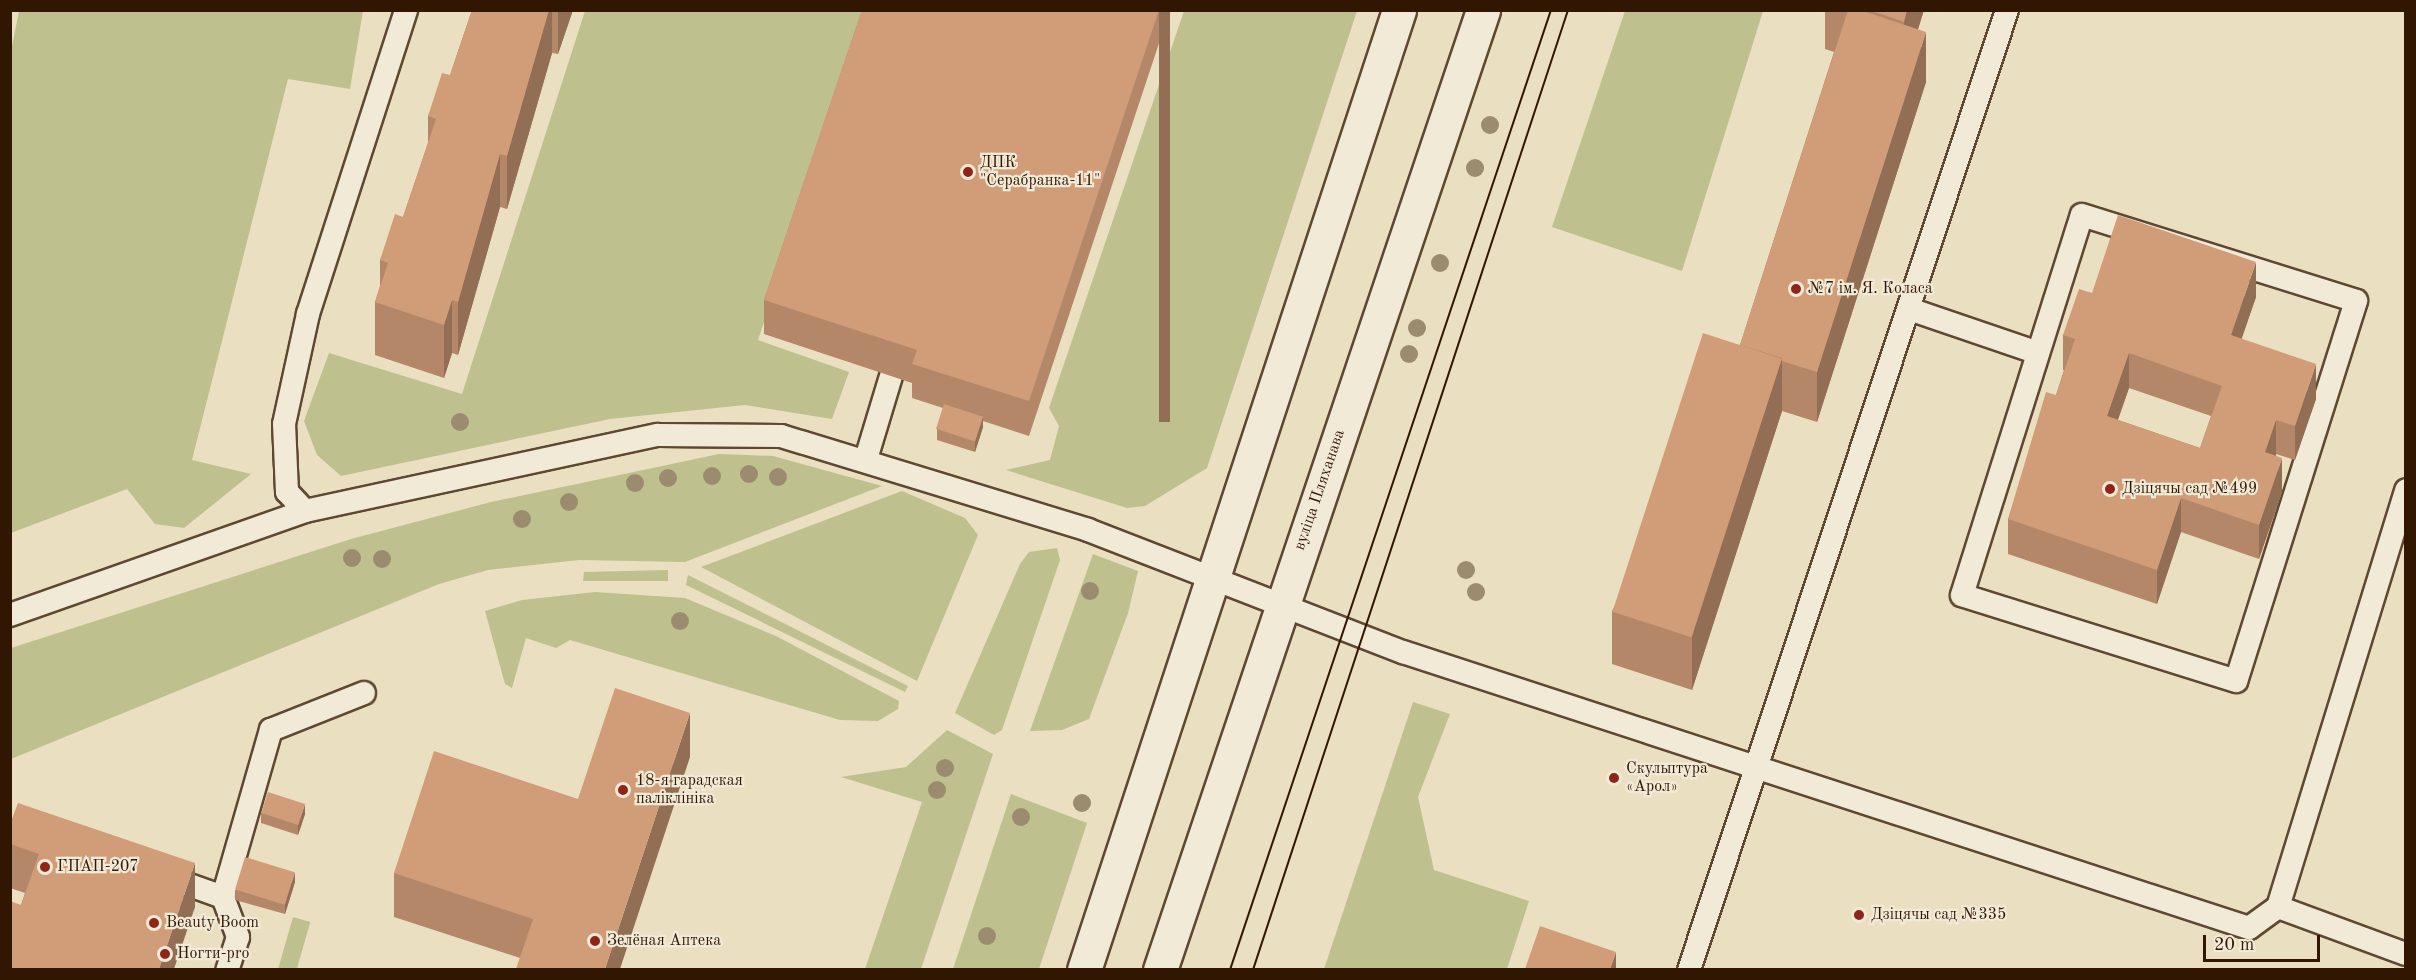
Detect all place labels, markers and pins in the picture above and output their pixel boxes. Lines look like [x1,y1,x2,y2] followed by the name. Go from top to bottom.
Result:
[980,153,1100,191] place label: ДПК "Серабранка-11"
[961,165,975,179] marker: ДПК "Серабранка-11"
[1808,279,1933,299] place label: №7 ім. Я. Коласа
[1789,282,1803,296] marker: №7 ім. Я. Коласа
[2122,479,2257,499] place label: Дзіцячы сад №499
[2103,482,2117,496] marker: Дзіцячы сад №499
[1626,759,1708,797] place label: Скульптура «Арол»
[636,771,743,809] place label: 18-я гарадская паліклініка
[1607,771,1621,785] marker: Скульптура «Арол»
[614,781,632,799] marker: 18-я гарадская паліклініка
[57,857,139,877] place label: ГПАП-207
[38,860,52,874] marker: ГПАП-207
[1871,905,2006,925] place label: Дзіцячы сад №335
[1852,908,1866,922] marker: Дзіцячы сад №335
[166,913,259,933] place label: Beauty Boom
[147,916,161,930] marker: Beauty Boom
[607,931,721,951] place label: Зелёная Аптека
[588,934,602,948] marker: Зелёная Аптека
[177,944,249,964] place label: Ногти-pro
[158,947,172,961] marker: Ногти-pro

